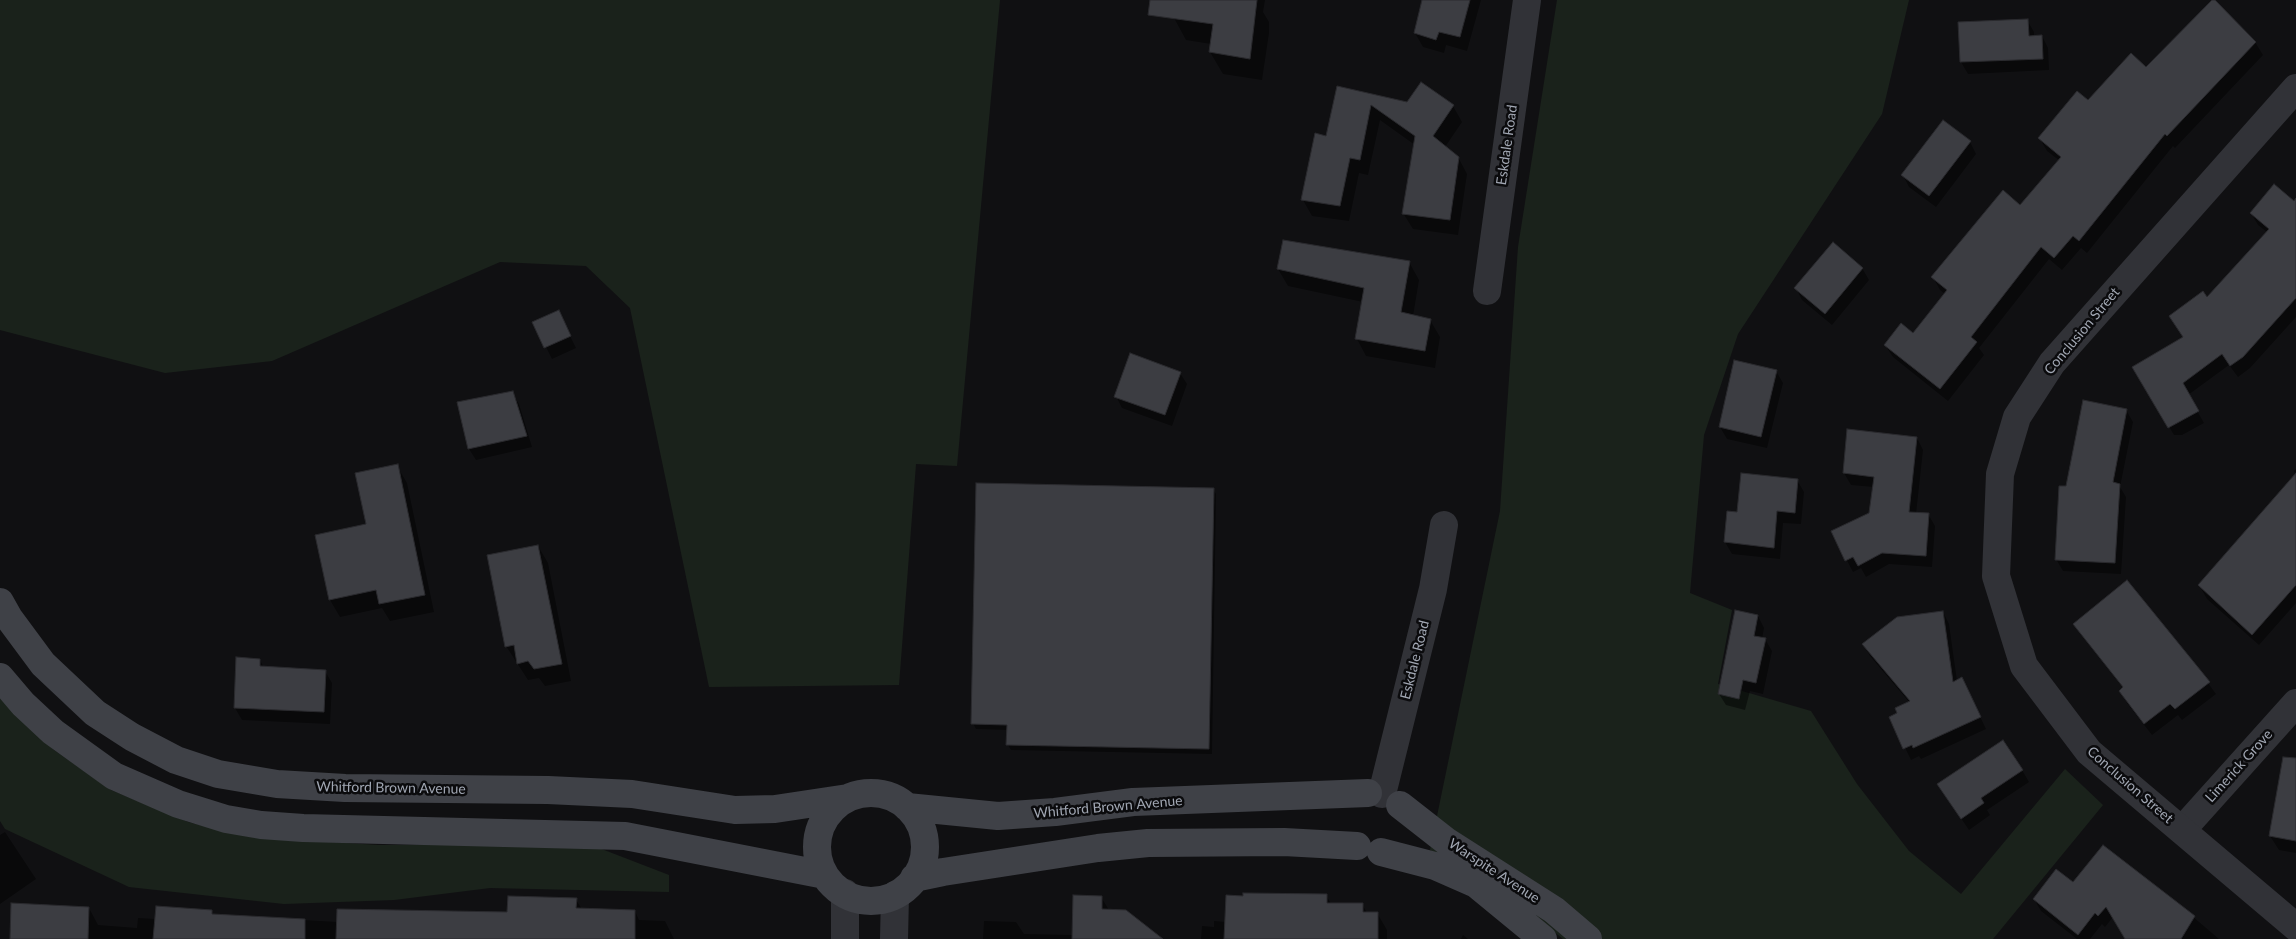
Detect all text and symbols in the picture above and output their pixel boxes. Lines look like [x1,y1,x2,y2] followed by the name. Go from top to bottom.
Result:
[1493,104,1521,186] street label: Eskdale Road
[2041,284,2123,378] street label: Conclusion Street
[1397,619,1433,701] street label: Eskdale Road
[2202,726,2276,806] street label: Limerick Grove
[2084,743,2176,827] street label: Conclusion Street
[316,778,466,798] street label: Whitford Brown Avenue
[1033,792,1183,822] street label: Whitford Brown Avenue
[1445,835,1543,907] street label: Warspite Avenue

